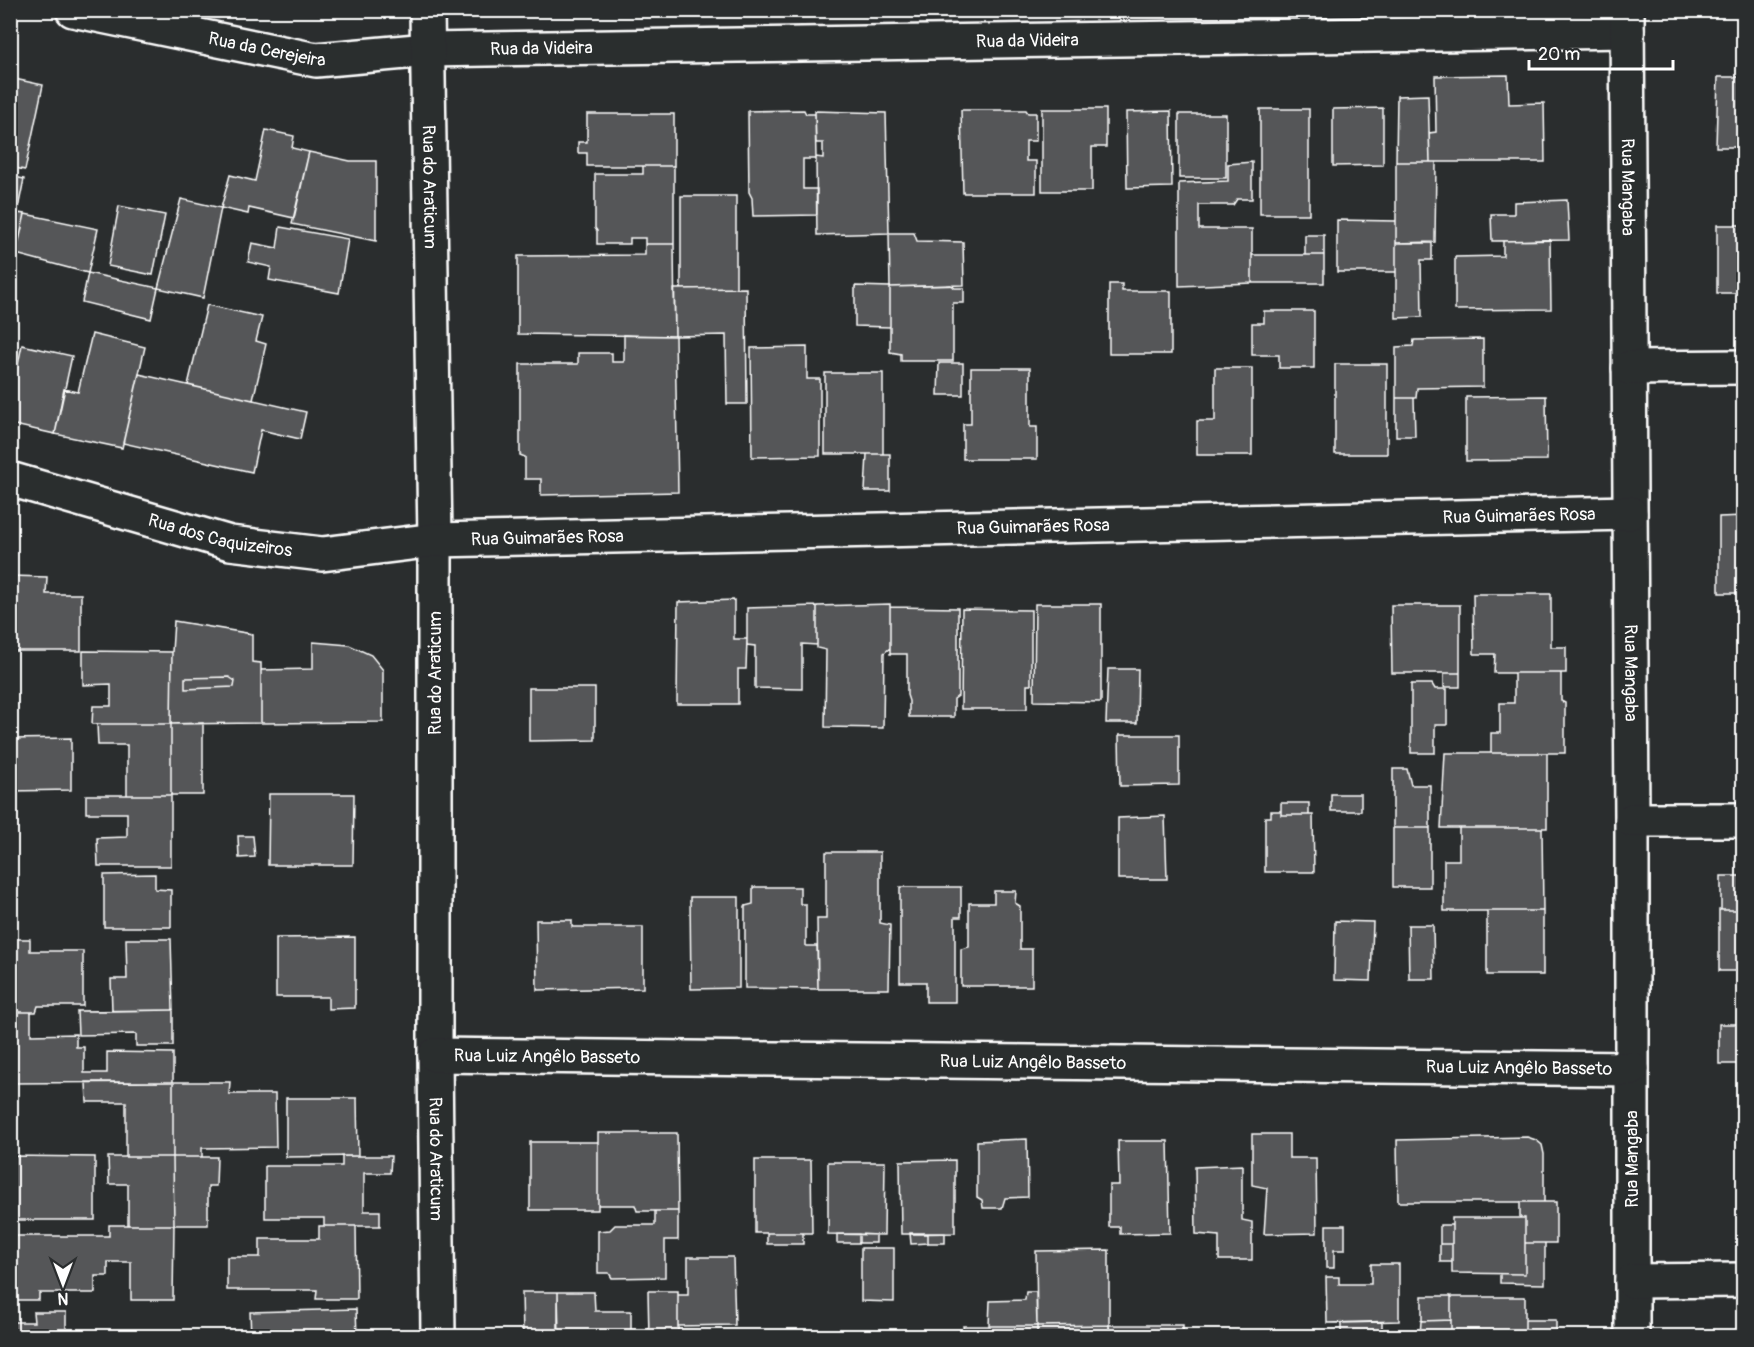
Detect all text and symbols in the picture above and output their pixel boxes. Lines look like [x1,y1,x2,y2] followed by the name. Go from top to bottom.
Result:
[206,27,326,72] street label: Rua da Cerejeira
[976,28,1079,53] street label: Rua da Videira
[1529,33,1673,71] scale bar
[490,36,593,61] street label: Rua da Videira
[1538,43,1580,66] text: 20 m
[417,125,442,249] street label: Rua do Araticum
[1616,138,1640,236] street label: Rua Mangaba
[1442,502,1596,529] street label: Rua Guimarães Rosa
[145,508,293,562] street label: Rua dos Caquizeiros
[956,513,1110,540] street label: Rua Guimarães Rosa
[471,524,624,551] street label: Rua Guimarães Rosa
[424,611,447,735] street label: Rua do Araticum
[1619,624,1643,722] street label: Rua Mangaba
[454,1044,641,1069] street label: Rua Luiz Angêlo Basseto
[940,1049,1127,1075] street label: Rua Luiz Angêlo Basseto
[1426,1055,1613,1080] street label: Rua Luiz Angêlo Basseto
[424,1097,448,1221] street label: Rua do Araticum
[1621,1110,1644,1208] street label: Rua Mangaba
[33,1254,93,1314] north arrow
[57,1288,68,1308] text: N

